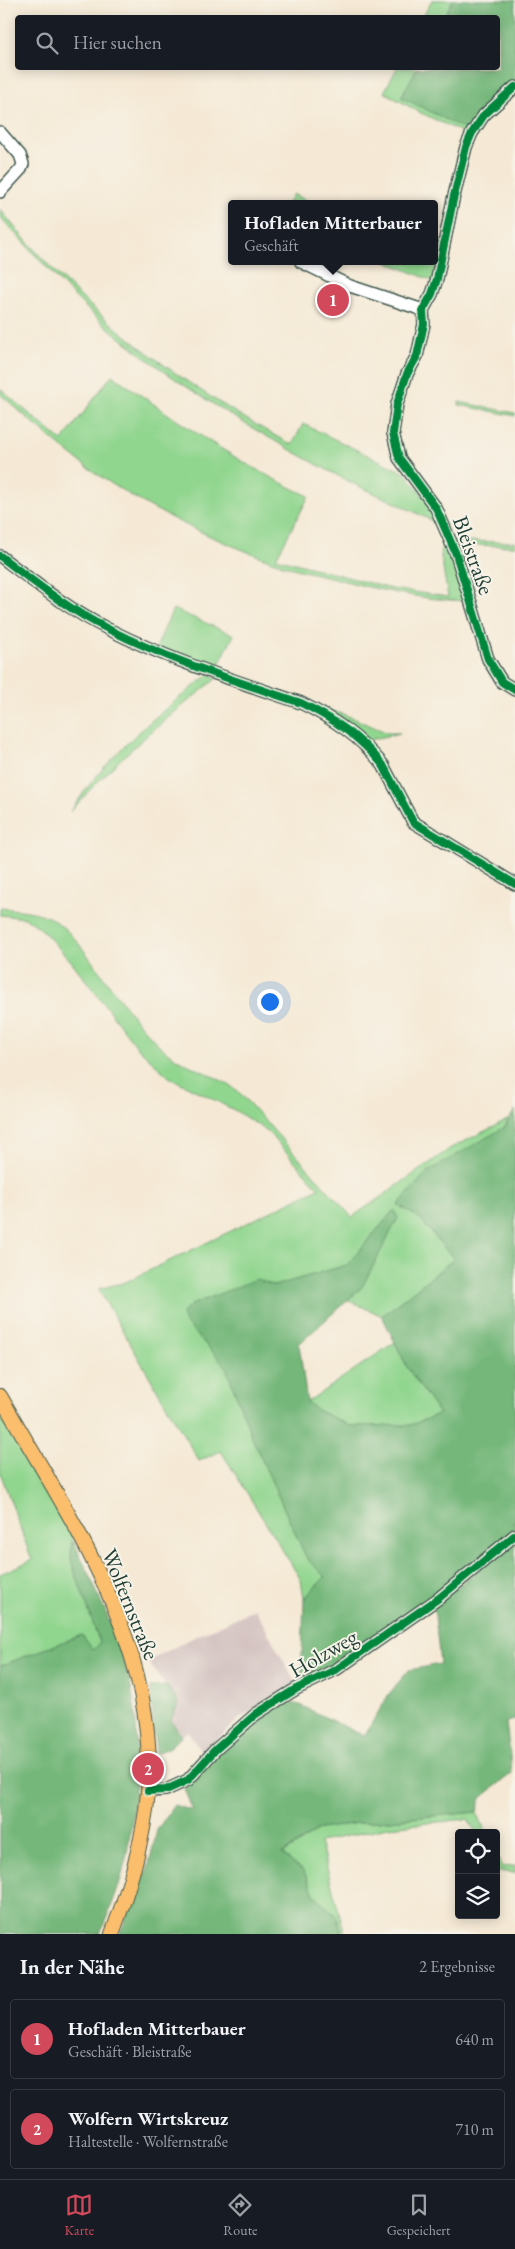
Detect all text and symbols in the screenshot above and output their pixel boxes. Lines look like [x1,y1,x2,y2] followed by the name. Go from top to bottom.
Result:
[15,15,500,70] search box
[33,29,61,57] icon: search
[73,30,162,55] text: Hier suchen
[228,200,438,265] popup
[244,210,422,235] text: Hofladen Mitterbauer
[244,235,299,256] text: Geschäft
[317,281,349,319] pin: 1
[446,512,501,599] street label: Bleistraße
[257,989,283,1015] your location
[95,1544,166,1665] street label: Wolfernstraße
[284,1622,363,1685] street label: Holzweg
[132,1750,164,1788] pin: 2
[455,1829,500,1919] map controls
[455,1829,500,1874] button: locate
[455,1874,500,1919] button: layers
[20,1953,125,1980] text: In der Nähe
[419,1956,495,1977] text: 2 Ergebnisse
[68,2016,246,2041] text: Hofladen Mitterbauer
[33,2029,41,2050] text: 1
[455,2029,494,2050] text: 640 m
[68,2041,192,2062] text: Geschäft · Bleistraße
[68,2106,228,2131] text: Wolfern Wirtskreuz
[33,2119,41,2140] text: 2
[455,2119,494,2140] text: 710 m
[68,2131,228,2152] text: Haltestelle · Wolfernstraße
[65,2191,94,2239] tab: Karte
[223,2191,258,2239] tab: Route
[387,2191,450,2239] tab: Gespeichert

